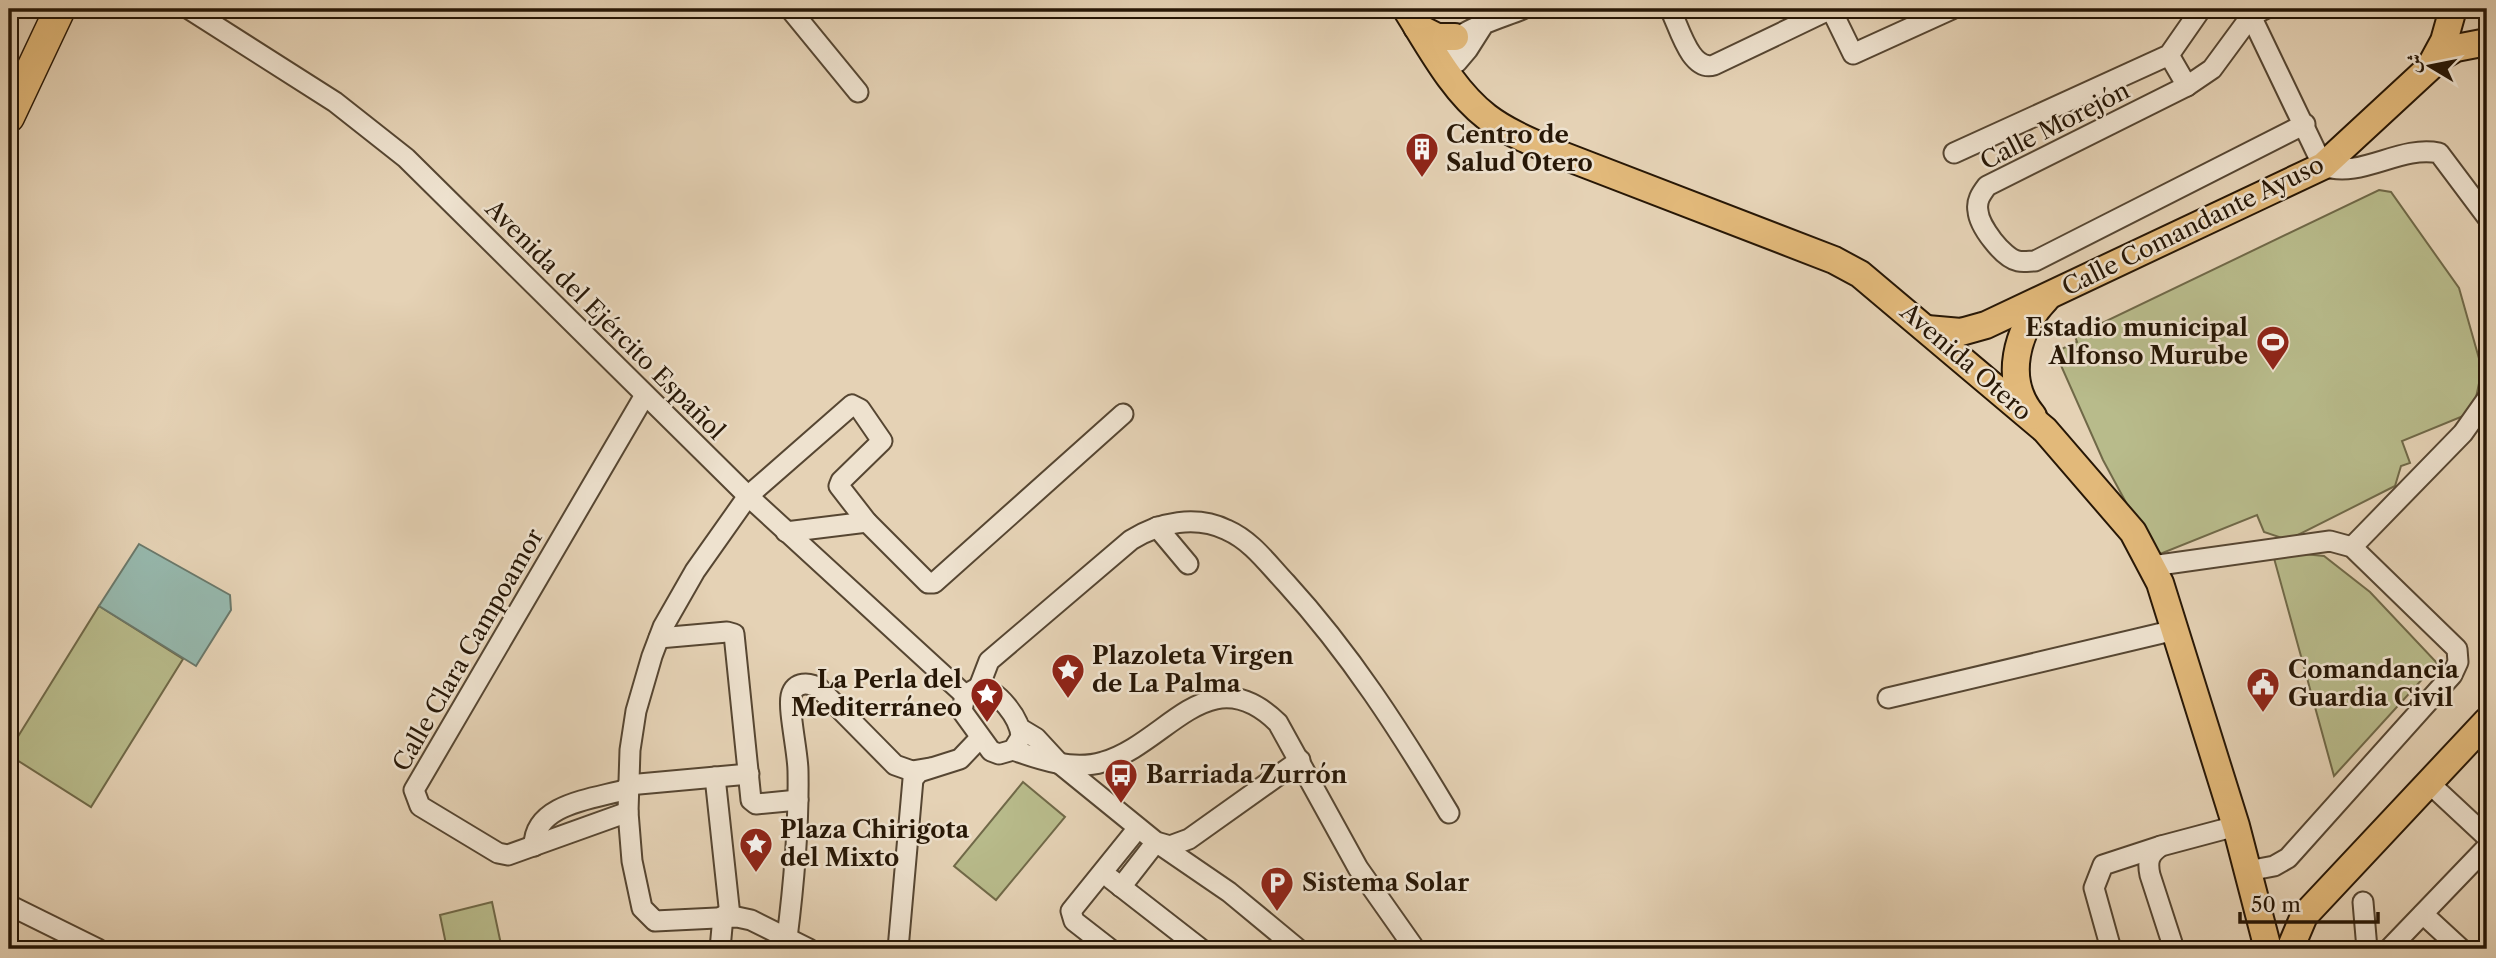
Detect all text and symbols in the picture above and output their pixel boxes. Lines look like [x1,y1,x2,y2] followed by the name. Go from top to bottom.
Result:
[2394,32,2464,102] north arrow
[2401,52,2427,74] text: ش
[1975,76,2134,176] street label: Calle Morejón
[1446,120,1593,177] place label: Centro de Salud Otero
[1403,130,1441,179] building icon: Centro de Salud Otero
[2057,149,2328,302] street label: Calle Comandante Ayuso
[479,193,731,445] street label: Avenida del Ejército Español
[1894,296,2038,426] street label: Avenida Otero
[2025,313,2248,370] place label: Estadio municipal Alfonso Murube
[2254,323,2292,372] sports icon: Estadio municipal Alfonso Murube
[386,523,549,776] street label: Calle Clara Campoamor
[1092,641,1294,698] place label: Plazoleta Virgen de La Palma
[1049,651,1087,700] place icon: Plazoleta Virgen de La Palma
[2288,655,2460,712] place label: Comandancia Guardia Civil
[791,665,962,722] place label: La Perla del Mediterráneo
[2244,665,2282,714] public building icon: Comandancia Guardia Civil
[968,675,1006,724] place icon: La Perla del Mediterráneo
[1102,756,1140,805] bus stop icon: Barriada Zurrón
[1146,760,1348,789] place label: Barriada Zurrón
[780,815,970,872] place label: Plaza Chirigota del Mixto
[737,825,775,874] place icon: Plaza Chirigota del Mixto
[1258,864,1296,913] parking icon: Sistema Solar
[1302,868,1469,897] place label: Sistema Solar
[2240,881,2379,925] scale bar
[2251,892,2301,917] text: 50 m

